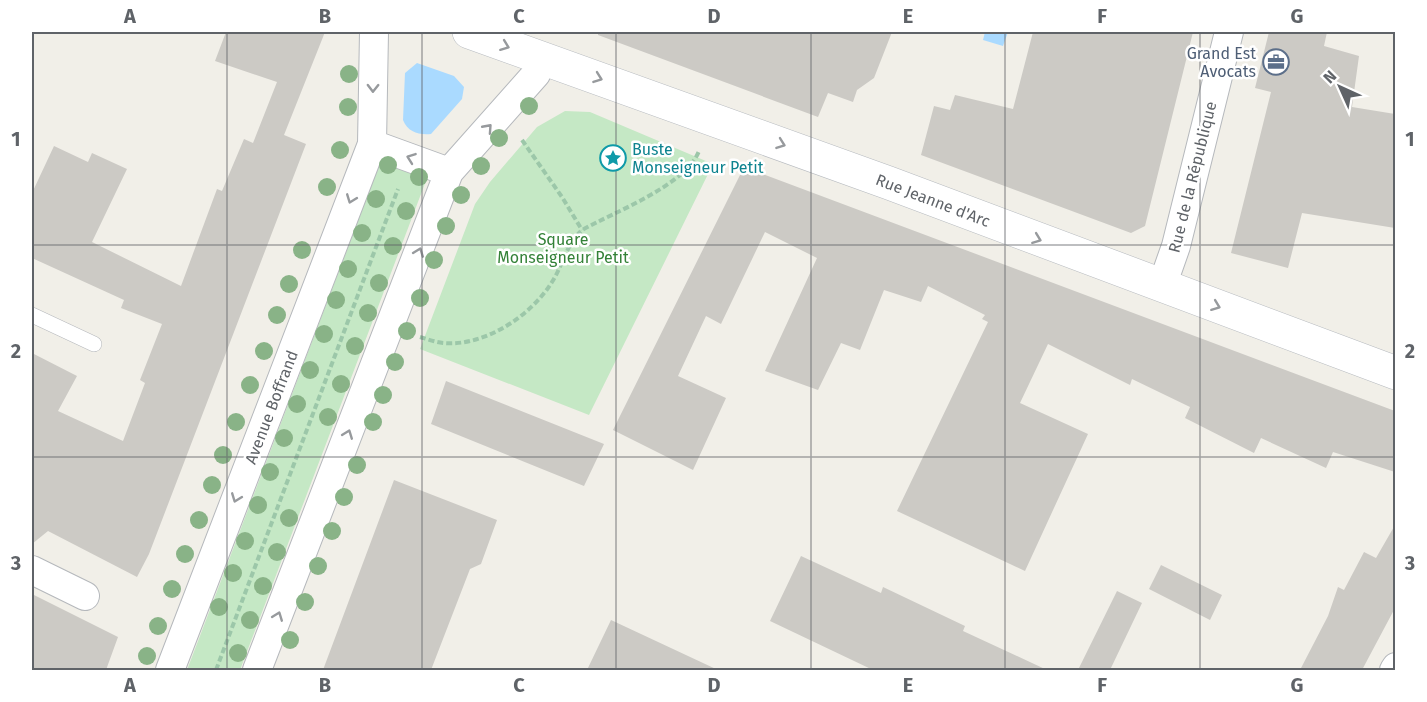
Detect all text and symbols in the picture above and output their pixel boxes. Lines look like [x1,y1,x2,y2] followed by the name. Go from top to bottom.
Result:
[123,4,137,28] text: A
[319,4,331,28] text: B
[513,4,525,28] text: C
[707,4,721,28] text: D
[903,4,913,28] text: E
[1097,4,1107,28] text: F
[1291,4,1303,28] text: G
[500,38,510,51] one-way arrow
[1187,44,1256,81] place label: Grand Est Avocats
[1261,47,1291,77] office icon: Grand Est Avocats
[1310,57,1370,117] north arrow
[1319,66,1340,87] text: N
[591,71,602,83] one-way arrow
[367,83,379,92] one-way arrow
[1164,99,1220,255] street label: Rue de la République
[481,124,492,135] one-way arrow
[11,127,21,151] text: 1
[1405,127,1415,151] text: 1
[775,137,786,150] one-way arrow
[632,140,764,177] place label: Buste Monseigneur Petit
[598,143,628,173] place icon: Buste Monseigneur Petit
[406,152,417,165] one-way arrow
[873,170,993,231] street label: Rue Jeanne d'Arc
[346,193,359,204] one-way arrow
[497,230,629,267] park label: Square Monseigneur Petit
[1031,232,1042,245] one-way arrow
[411,247,424,258] one-way arrow
[1211,299,1221,312] one-way arrow
[11,339,21,363] text: 2
[1405,339,1415,363] text: 2
[241,348,302,467] street label: Avenue Boffrand
[341,429,354,440] one-way arrow
[231,492,243,503] one-way arrow
[10,551,21,575] text: 3
[1404,551,1415,575] text: 3
[271,611,284,622] one-way arrow
[123,673,137,697] text: A
[319,673,331,697] text: B
[513,673,525,697] text: C
[707,673,721,697] text: D
[903,673,913,697] text: E
[1097,673,1107,697] text: F
[1291,673,1303,697] text: G

